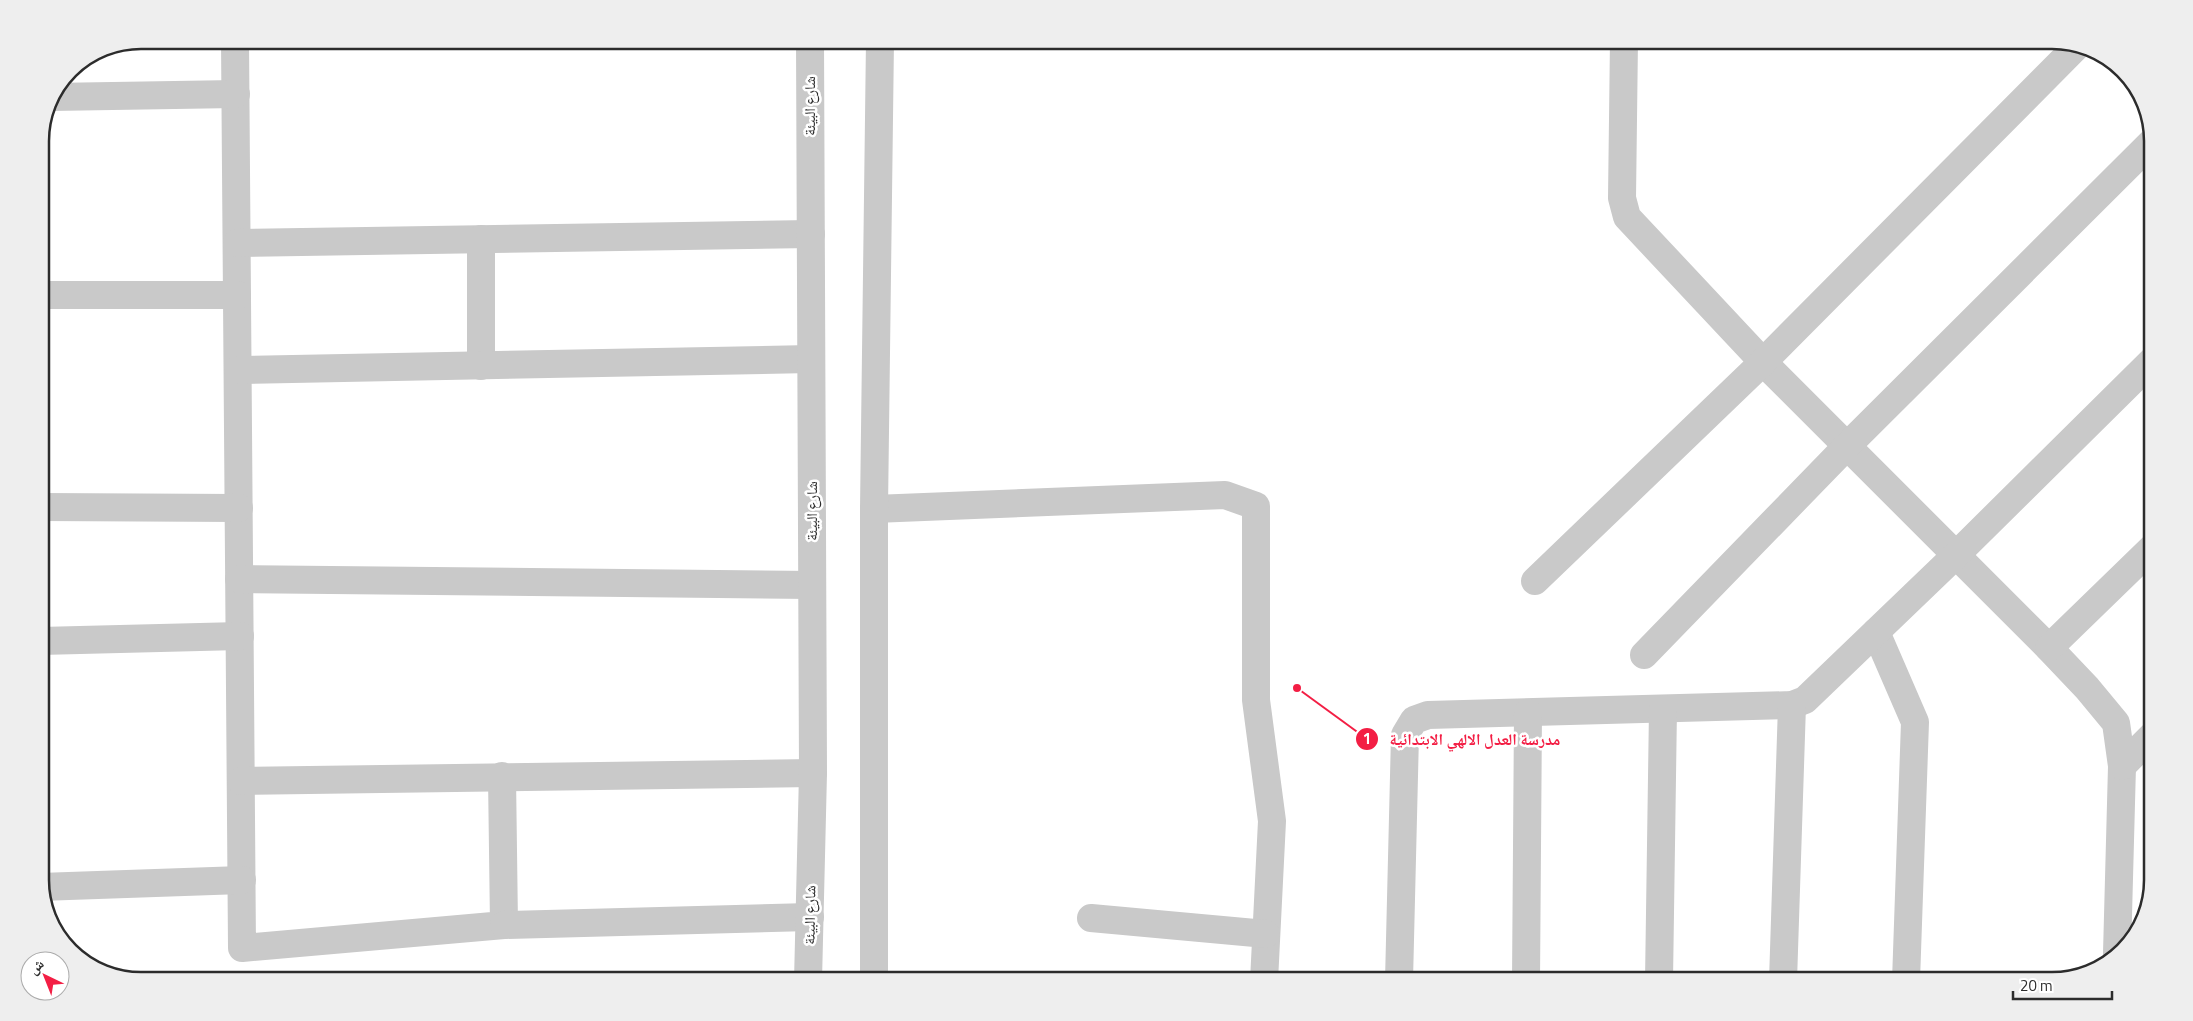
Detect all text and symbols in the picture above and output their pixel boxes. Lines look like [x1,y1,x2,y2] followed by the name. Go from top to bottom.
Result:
[798,76,821,136] street label: شارع البيئة
[800,481,823,541] street label: شارع البيئة
[1355,724,1570,755] callout: مدرسة العدل الالهي الابتدائية
[1363,727,1371,750] text: 1
[1390,727,1560,752] text: مدرسة العدل الالهي الابتدائية
[797,885,822,945] street label: شارع البيئة
[20,951,70,1001] north arrow
[23,953,48,979] text: ش
[2013,968,2112,1000] scale bar
[2020,974,2053,997] text: 20 m

